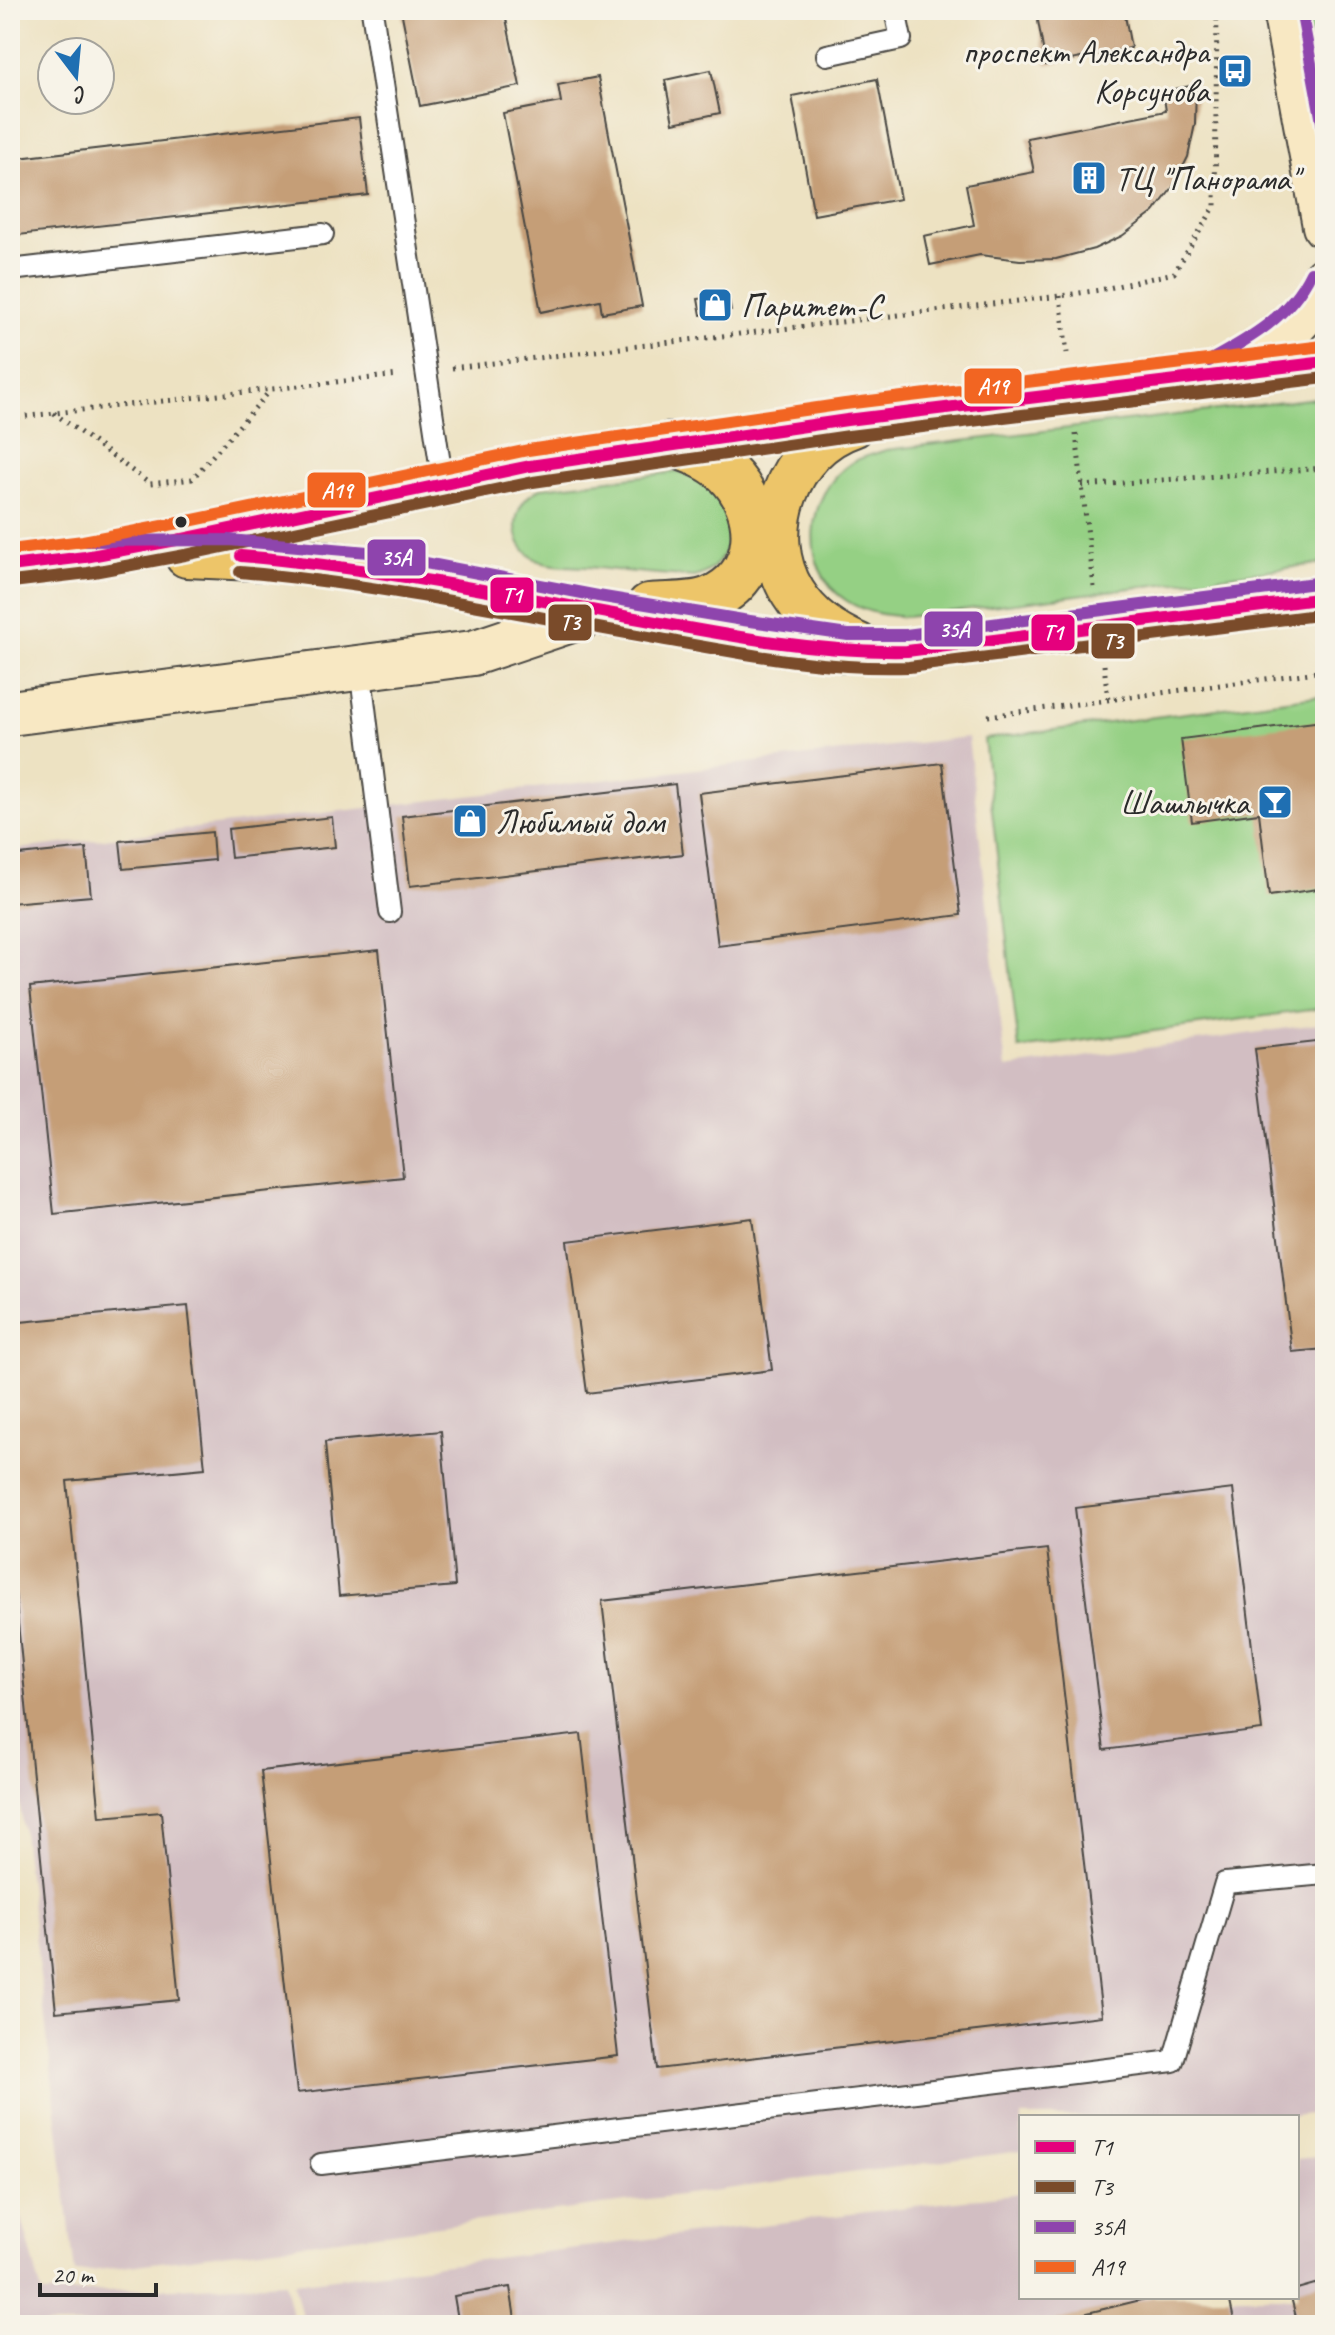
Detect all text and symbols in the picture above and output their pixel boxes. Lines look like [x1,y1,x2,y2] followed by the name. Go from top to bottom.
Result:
[963,30,1211,112] place label: проспект Александра Корсунова
[36,36,116,116] north arrow
[1216,52,1254,90] bus stop icon: проспект Александра Корсунова
[69,79,90,110] text: С
[1115,157,1305,200] place label: ТЦ "Панорама"
[1070,159,1108,197] building icon: ТЦ "Панорама"
[741,284,885,327] place label: Паритет-С
[696,286,734,324] shop icon: Паритет-С
[963,367,1023,405] line badge: A19
[978,373,1011,401] text: A19
[306,471,367,509] line badge: A19
[322,477,355,505] text: A19
[173,514,189,530] unlabelled marker
[366,538,427,577] line badge: 35А
[381,544,413,572] text: 35А
[489,576,535,614] line badge: Т1
[502,582,524,610] text: Т1
[547,603,593,642] line badge: Т3
[560,609,582,637] text: Т3
[923,610,984,648] line badge: 35А
[1030,613,1076,652] line badge: Т1
[939,616,971,644] text: 35А
[1043,619,1065,647] text: Т1
[1090,622,1136,660] line badge: Т3
[1103,628,1125,656] text: Т3
[1120,781,1251,824] place label: Шашлычка
[1256,783,1294,821] bar icon: Шашлычка
[496,800,666,843] place label: Любимый дом
[451,802,489,840] shop icon: Любимый дом
[1019,2115,1299,2299] legend
[1091,2132,1114,2162] text: Т1
[1091,2172,1115,2202] text: Т3
[1091,2212,1126,2242] text: 35А
[40,2247,156,2297] scale bar
[1091,2252,1127,2282] text: A19
[52,2260,95,2290] text: 20 m

